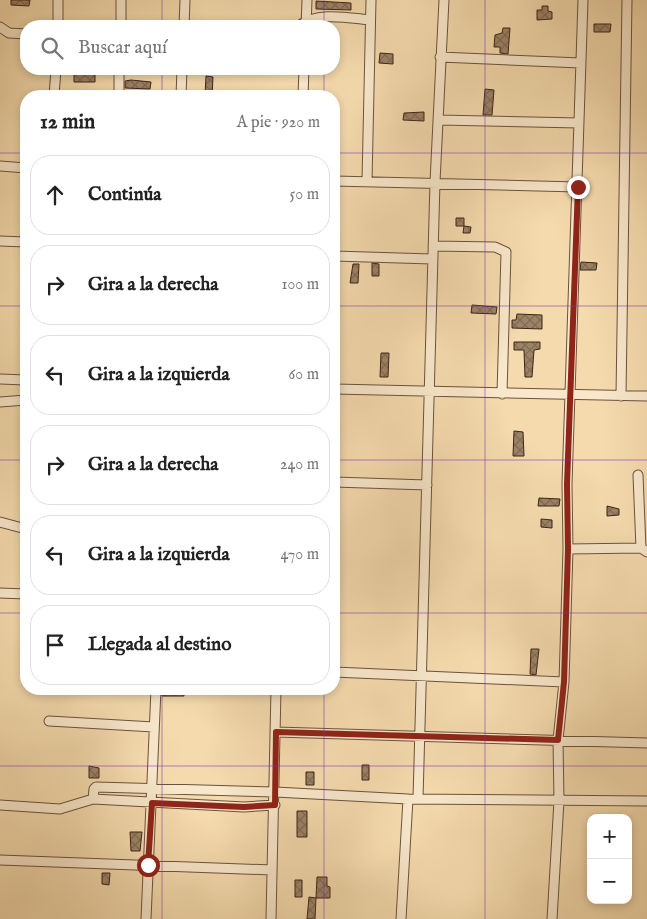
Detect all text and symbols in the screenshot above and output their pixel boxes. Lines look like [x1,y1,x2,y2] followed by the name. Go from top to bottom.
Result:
[20,20,340,75] search box
[38,34,66,62] icon: search
[78,36,167,60] text: Buscar aquí
[40,109,95,136] text: 12 min
[237,113,320,133] text: A pie · 920 m
[567,176,590,199] route end
[41,181,69,209] icon: ahead
[88,183,162,207] text: Continúa
[290,185,319,205] text: 50 m
[41,271,69,299] icon: right
[88,273,218,297] text: Gira a la derecha
[282,275,319,295] text: 100 m
[41,361,69,389] icon: left
[88,363,230,387] text: Gira a la izquierda
[289,365,319,385] text: 60 m
[41,451,69,479] icon: right
[88,453,218,477] text: Gira a la derecha
[280,455,319,475] text: 240 m
[41,541,69,569] icon: left
[88,543,230,567] text: Gira a la izquierda
[280,545,319,565] text: 470 m
[41,631,69,659] icon: arrive
[88,633,231,657] text: Llegada al destino
[587,814,632,904] map controls
[587,814,632,859] button: +
[137,854,160,877] route start
[587,859,632,904] button: −

